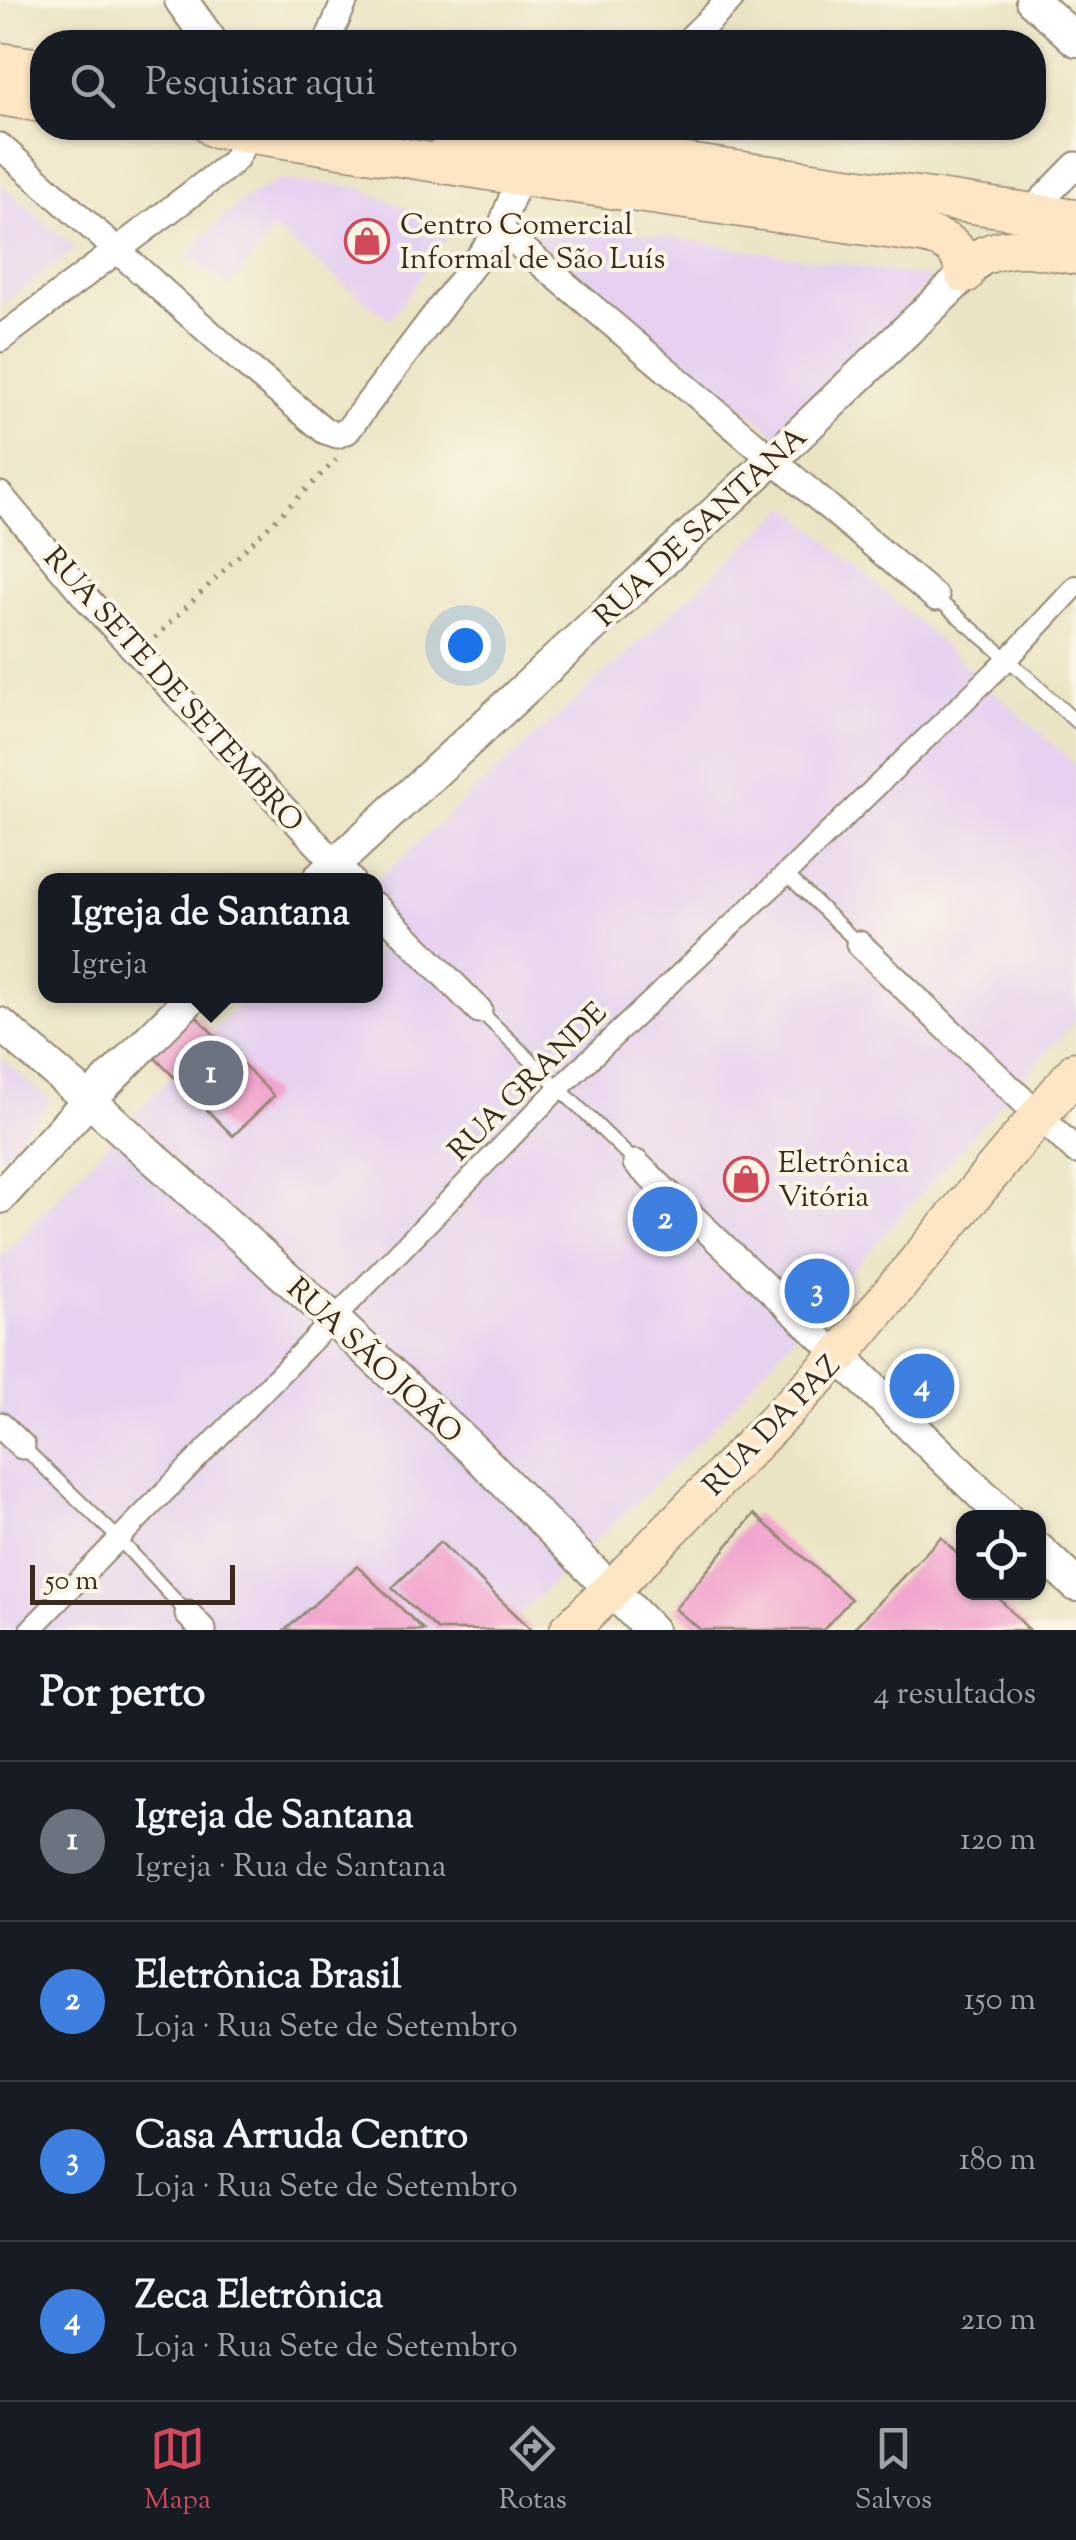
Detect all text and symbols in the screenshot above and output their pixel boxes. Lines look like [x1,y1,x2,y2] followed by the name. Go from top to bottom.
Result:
[30,30,1046,140] search box
[65,58,120,113] icon: search
[145,58,376,112] text: Pesquisar aqui
[400,205,665,282] place label: Centro Comercial Informal de São Luís
[344,218,390,264] shop icon: Centro Comercial Informal de São Luís
[586,417,818,638] street label: RUA DE SANTANA
[32,538,312,843] street label: RUA SETE DE SETEMBRO
[440,620,491,671] your location
[38,873,383,1003] popup
[71,888,350,942] text: Igreja de Santana
[71,942,148,988] text: Igreja
[439,993,618,1172] street label: RUA GRANDE
[178,1036,244,1110] pin: 1
[778,1143,910,1220] place label: Eletrônica Vitória
[723,1156,769,1202] shop icon: Eletrônica Vitória
[632,1182,698,1256] pin: 2
[784,1254,850,1328] pin: 3
[276,1269,471,1455] street label: RUA SÃO JOÃO
[694,1346,851,1507] street label: RUA DA PAZ
[890,1348,954,1424] pin: 4
[956,1510,1046,1600] map controls
[956,1510,1046,1600] button: locate
[30,1560,235,1604] scale bar
[45,1562,99,1602] text: 50 m
[40,1665,206,1725] text: Por perto
[873,1672,1036,1718] text: 4 resultados
[135,1791,414,1845] text: Igreja de Santana
[67,1818,78,1864] text: 1
[960,1818,1036,1864] text: 120 m
[135,1845,446,1891] text: Igreja · Rua de Santana
[135,1951,402,2005] text: Eletrônica Brasil
[65,1978,80,2024] text: 2
[964,1978,1036,2024] text: 150 m
[135,2005,518,2051] text: Loja · Rua Sete de Setembro
[135,2111,468,2165] text: Casa Arruda Centro
[66,2138,79,2184] text: 3
[959,2138,1036,2184] text: 180 m
[135,2165,518,2211] text: Loja · Rua Sete de Setembro
[135,2271,383,2325] text: Zeca Eletrônica
[64,2298,81,2344] text: 4
[960,2298,1036,2344] text: 210 m
[135,2325,518,2371] text: Loja · Rua Sete de Setembro
[144,2421,211,2521] tab: Mapa
[499,2421,567,2521] tab: Rotas
[855,2421,932,2521] tab: Salvos

